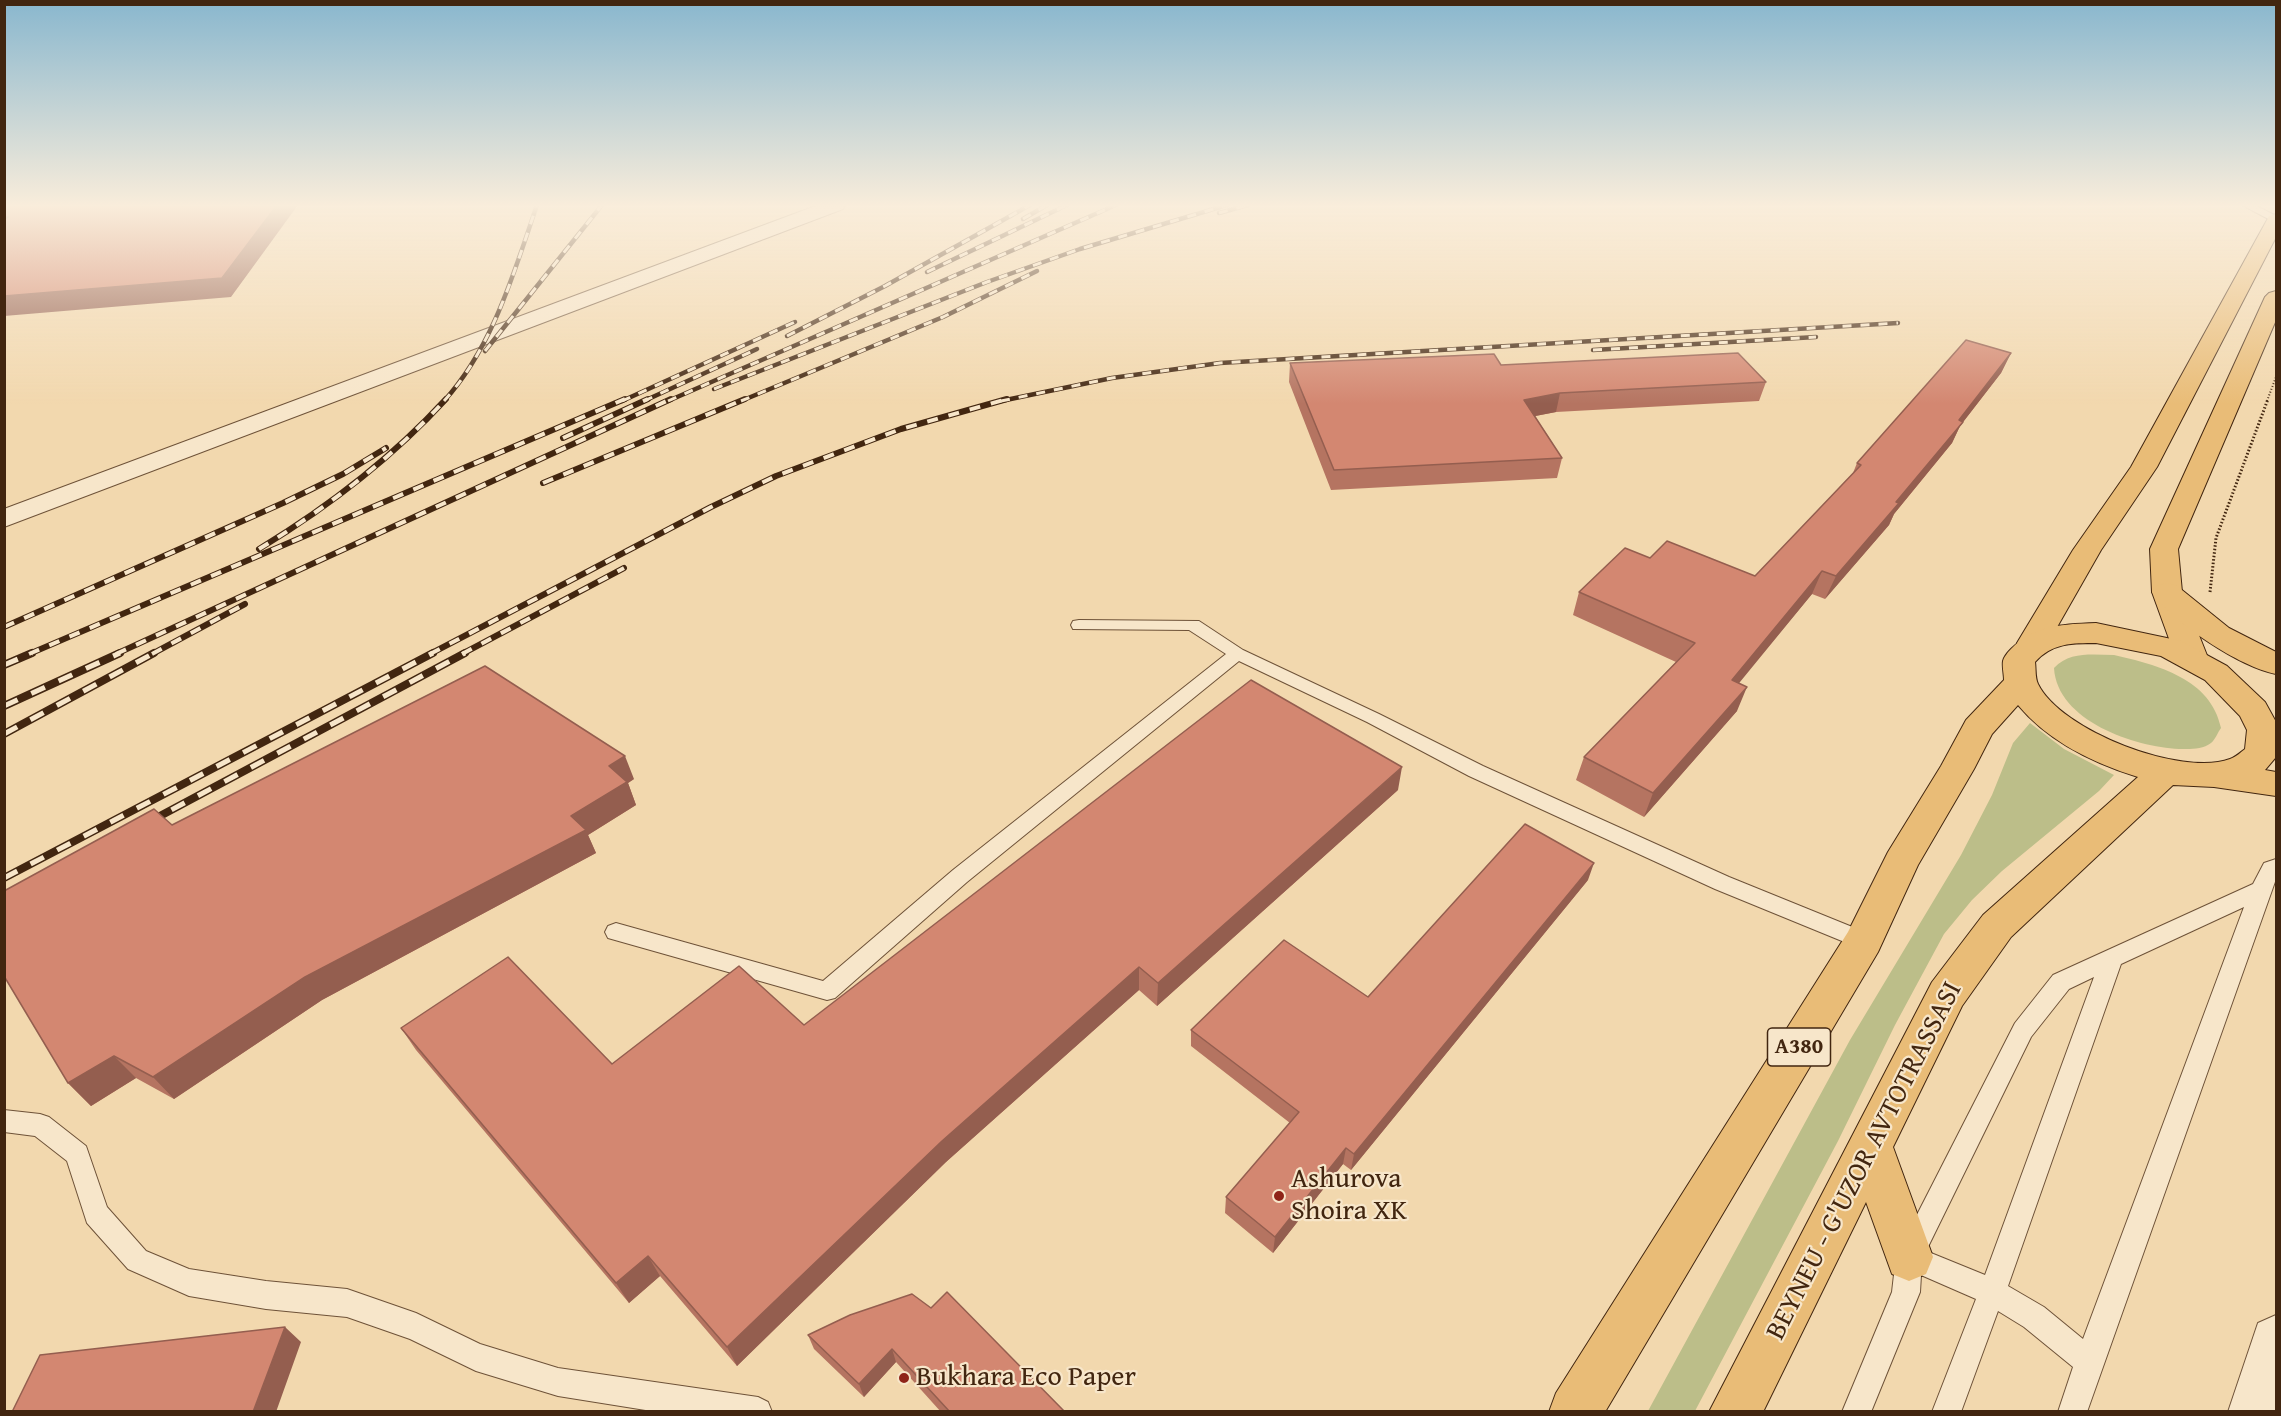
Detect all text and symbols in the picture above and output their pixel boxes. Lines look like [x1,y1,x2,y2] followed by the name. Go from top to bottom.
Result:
[1760,976,1970,1346] street label: BEYNEU - G'UZOR AVTOTRASSASI
[1768,1028,1830,1066] road number: A380
[1291,1163,1407,1229] place label: Ashurova Shoira XK
[1272,1189,1286,1203] marker: Ashurova Shoira XK
[916,1361,1136,1395] place label: Bukhara Eco Paper
[897,1371,911,1385] marker: Bukhara Eco Paper

